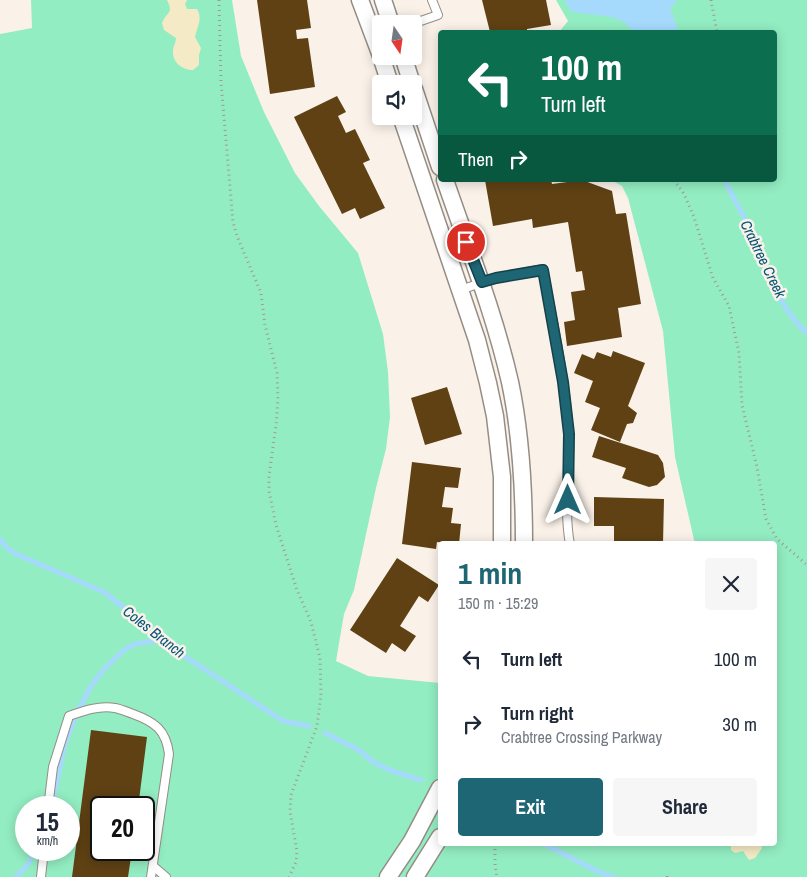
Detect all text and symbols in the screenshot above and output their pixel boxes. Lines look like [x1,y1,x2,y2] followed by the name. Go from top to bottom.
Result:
[372,15,422,65] north arrow
[372,15,422,125] map controls
[541,44,622,91] text: 100 m
[458,50,523,115] icon: left
[372,75,422,125] button: sound
[541,89,606,119] text: Turn left
[504,145,532,173] icon: right
[458,146,494,172] text: Then
[736,216,792,302] water label: Crabtree Creek
[445,221,487,263] pin
[452,228,480,256] icon: arrive
[541,473,593,525] position arrow
[458,553,522,593] text: 1 min
[705,558,757,610] button: close
[458,592,538,614] text: 150 m · 15:29
[119,601,190,663] water label: Coles Branch
[458,645,486,673] icon: left
[501,646,562,672] text: Turn left
[714,646,757,672] text: 100 m
[501,700,573,726] text: Turn right
[458,710,486,738] icon: right
[722,711,757,737] text: 30 m
[501,726,662,748] text: Crabtree Crossing Parkway
[458,778,603,836] button: Exit
[613,778,757,836] button: Share
[90,796,155,861] speed limit sign: 20
[36,805,59,839] text: 15
[37,833,58,849] text: km/h

